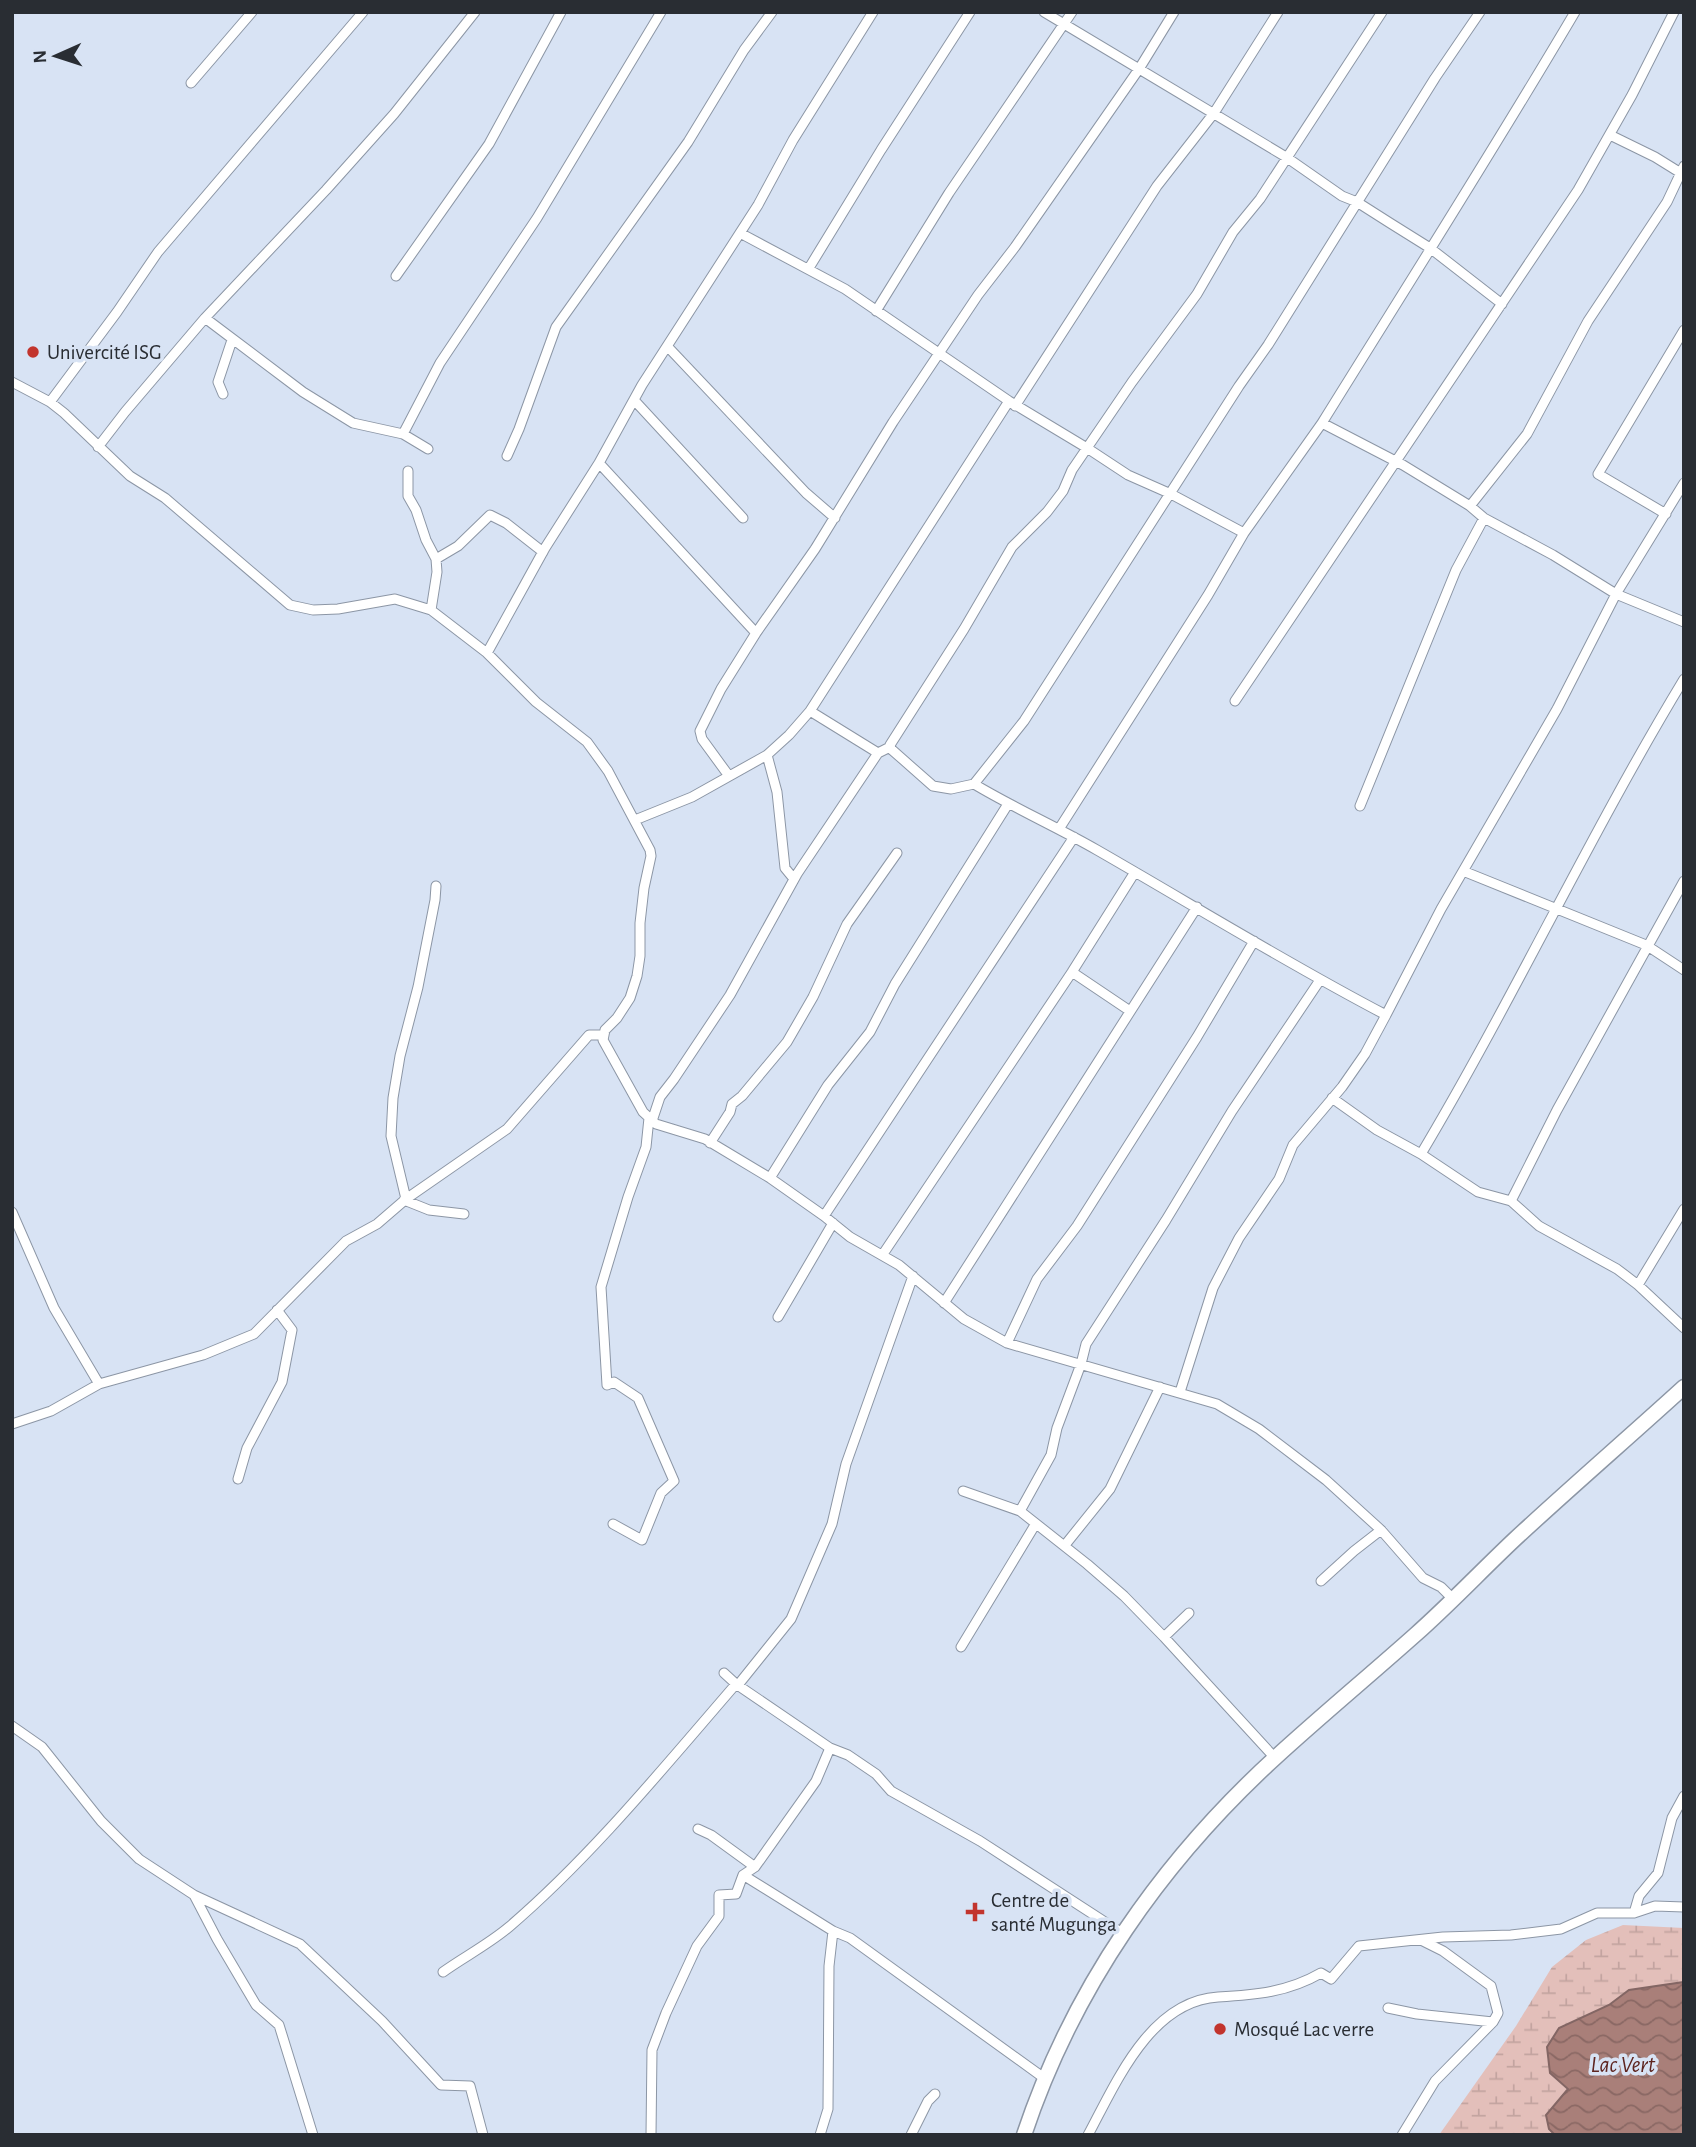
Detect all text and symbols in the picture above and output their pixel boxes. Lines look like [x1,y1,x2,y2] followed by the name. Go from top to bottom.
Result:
[21,21,91,91] north arrow
[31,50,50,64] text: N
[47,342,162,363] place label: Univercité ISG
[25,344,41,360] marker: Univercité ISG
[991,1890,1117,1935] place label: Centre de santé Mugunga
[965,1902,985,1922] marker: Centre de santé Mugunga
[1234,2019,1374,2040] place label: Mosqué Lac verre
[1212,2021,1228,2037] marker: Mosqué Lac verre
[1591,2054,1656,2077] water label: Lac Vert

